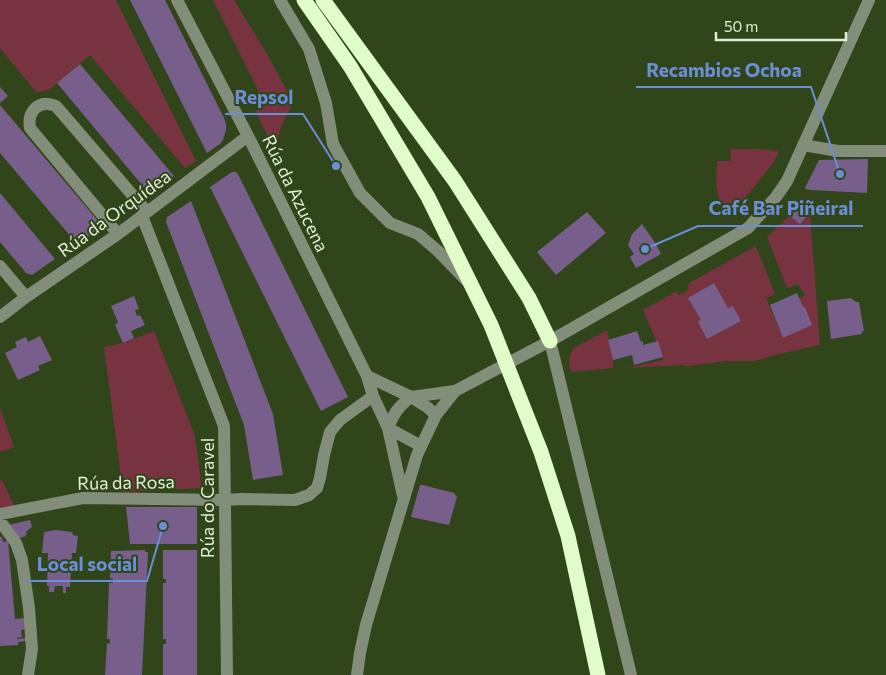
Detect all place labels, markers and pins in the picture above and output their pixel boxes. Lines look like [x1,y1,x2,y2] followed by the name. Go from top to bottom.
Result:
[636,53,811,87] callout: Recambios Ochoa
[225,80,303,114] callout: Repsol
[698,192,863,226] callout: Café Bar Piñeiral
[27,547,147,581] callout: Local social

